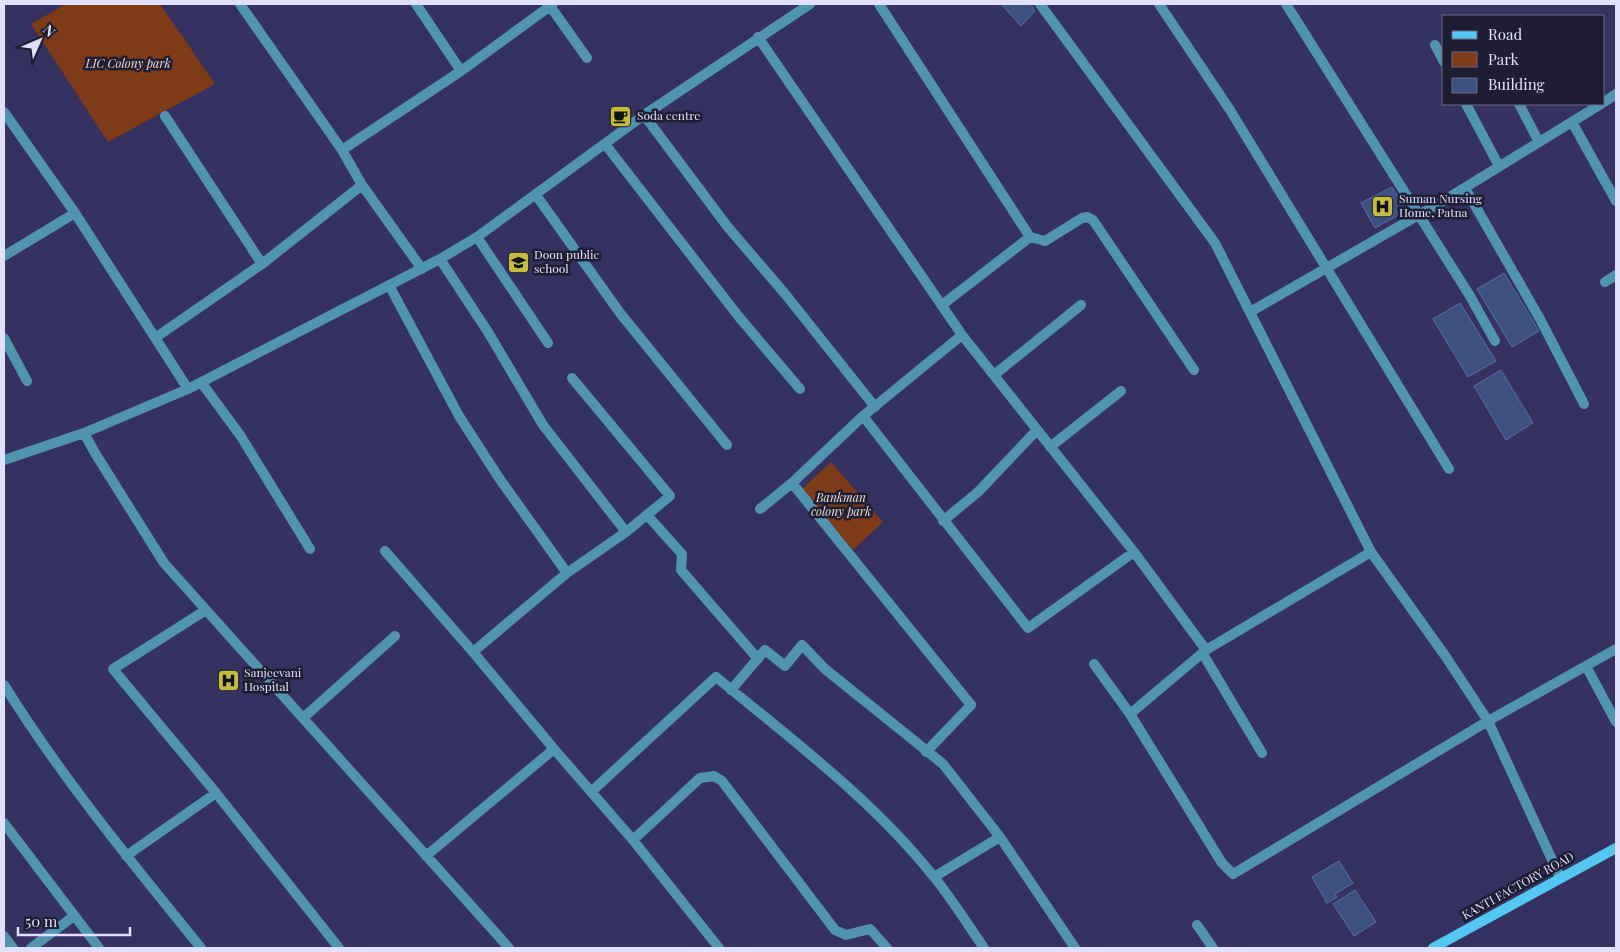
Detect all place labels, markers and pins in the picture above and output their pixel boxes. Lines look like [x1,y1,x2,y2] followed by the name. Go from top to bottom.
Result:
[609,104,633,128] cafe icon: Soda centre
[637,107,700,123] place label: Soda centre
[1399,190,1483,220] place label: Suman Nursing Home, Patna
[1371,194,1395,218] hospital icon: Suman Nursing Home, Patna
[534,246,600,276] place label: Doon public school
[506,250,530,274] school or university icon: Doon public school
[244,664,302,694] place label: Sanjeevani Hospital
[216,668,240,692] hospital icon: Sanjeevani Hospital

